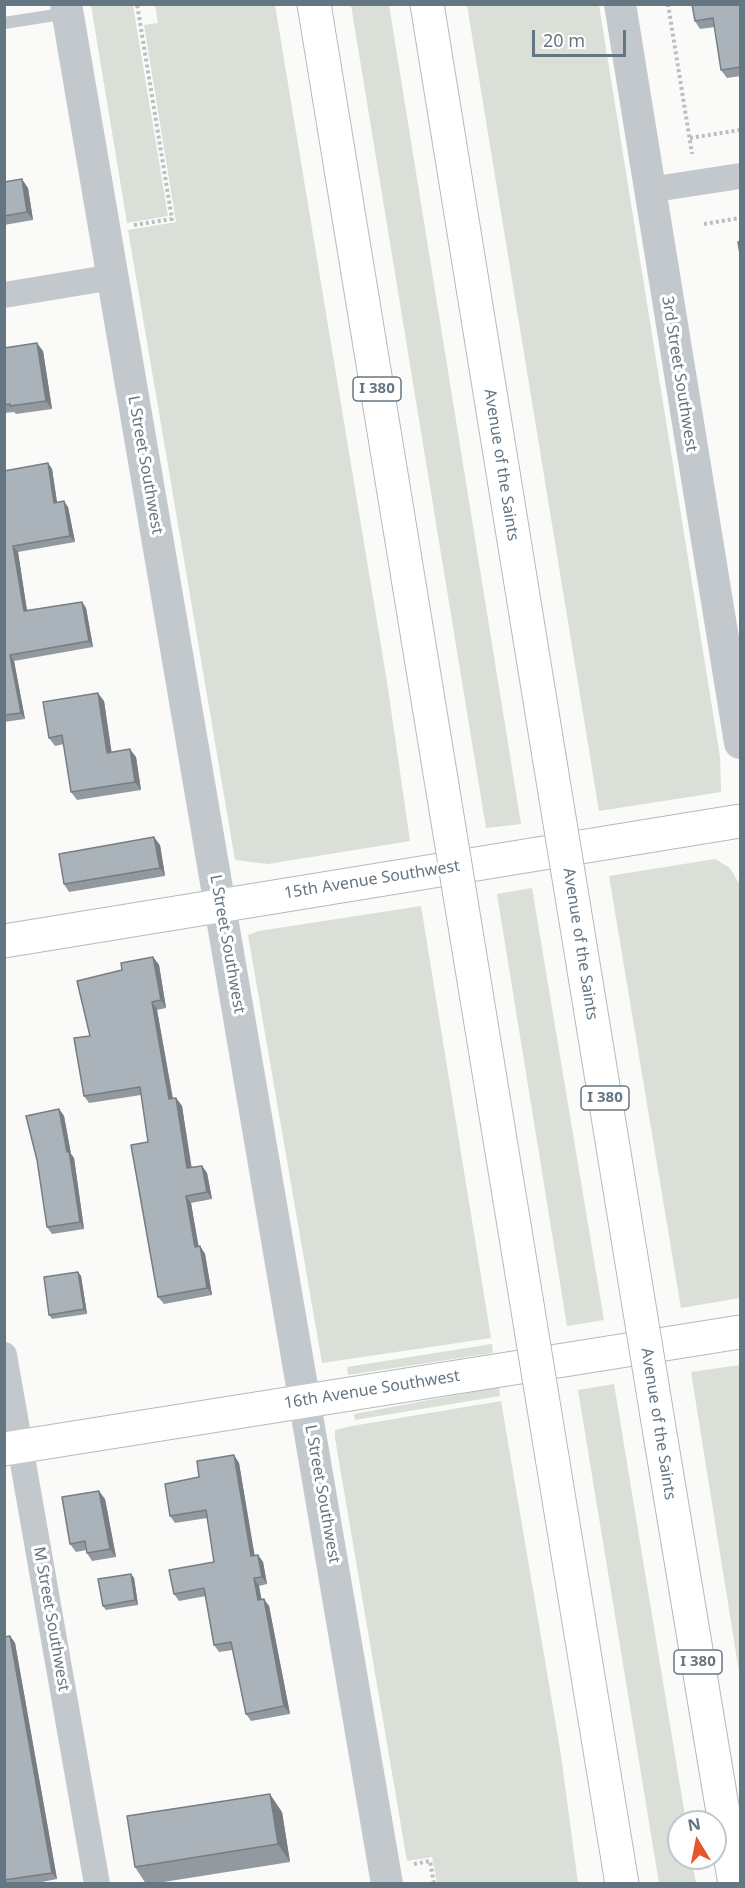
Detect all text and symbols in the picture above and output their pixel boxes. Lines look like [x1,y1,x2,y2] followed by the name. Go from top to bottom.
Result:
[535,18,630,56] scale bar
[543,28,585,52] text: 20 m
[657,295,701,453] street label: 3rd Street Southwest
[353,377,401,401] road number: I 380
[479,388,523,542] street label: Avenue of the Saints
[123,394,167,536] street label: L Street Southwest
[283,857,461,903] street label: 15th Avenue Southwest
[558,867,602,1021] street label: Avenue of the Saints
[205,873,249,1015] street label: L Street Southwest
[581,1086,629,1110] road number: I 380
[636,1347,680,1501] street label: Avenue of the Saints
[283,1367,461,1413] street label: 16th Avenue Southwest
[300,1423,344,1565] street label: L Street Southwest
[29,1545,73,1693] street label: M Street Southwest
[674,1650,722,1674] road number: I 380
[667,1810,727,1870] north arrow
[686,1812,703,1836] text: N

